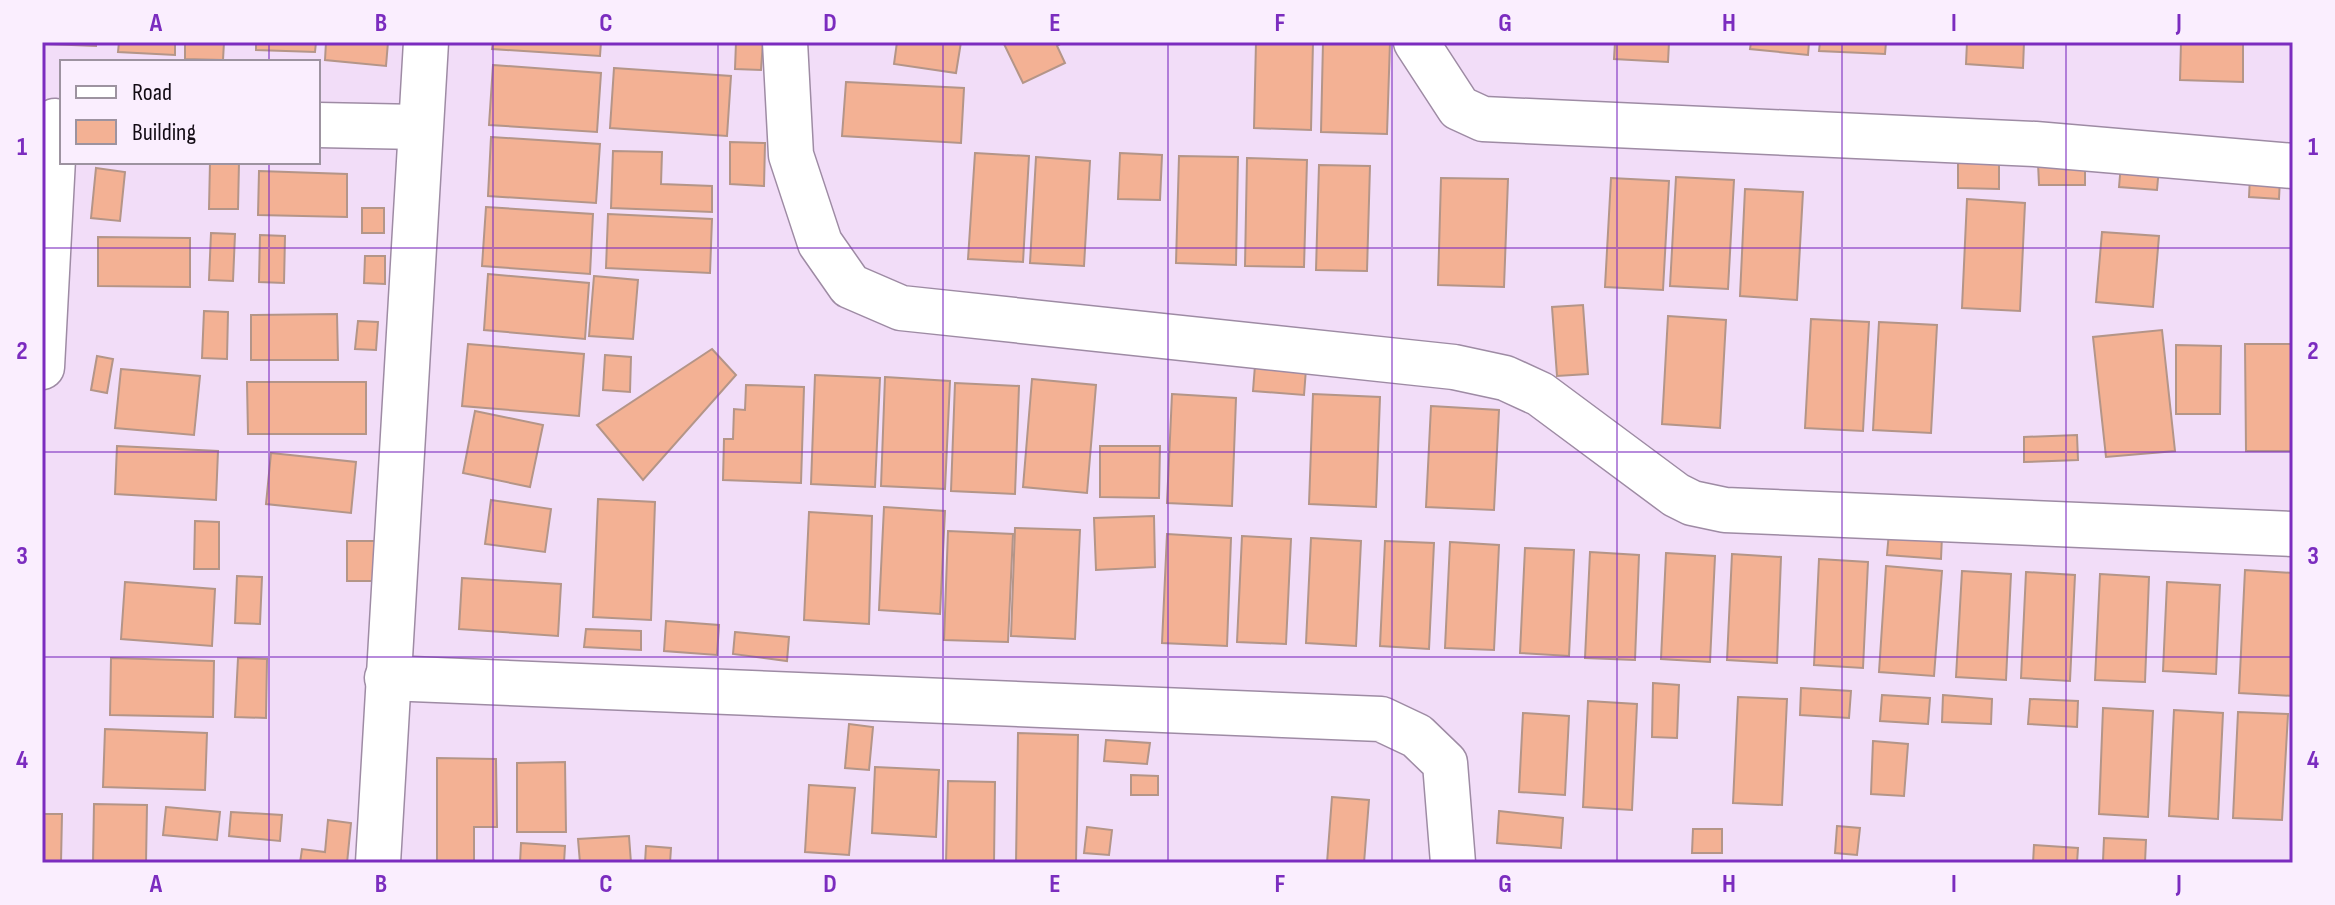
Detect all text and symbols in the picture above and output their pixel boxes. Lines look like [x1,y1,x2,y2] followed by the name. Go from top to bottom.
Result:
[149,8,163,39] text: A
[375,8,387,39] text: B
[599,8,613,39] text: C
[823,8,837,39] text: D
[1049,8,1061,39] text: E
[1275,8,1286,39] text: F
[1498,8,1512,39] text: G
[1722,8,1736,39] text: H
[1951,8,1957,39] text: I
[2175,8,2182,39] text: J
[60,60,320,164] legend
[132,78,172,107] text: Road
[132,118,196,147] text: Building
[17,132,27,163] text: 1
[2308,132,2318,163] text: 1
[16,336,28,367] text: 2
[2307,336,2319,367] text: 2
[16,541,28,572] text: 3
[2307,541,2319,572] text: 3
[16,745,28,776] text: 4
[2307,745,2319,776] text: 4
[149,869,163,900] text: A
[375,869,387,900] text: B
[599,869,613,900] text: C
[823,869,837,900] text: D
[1049,869,1061,900] text: E
[1275,869,1286,900] text: F
[1498,869,1512,900] text: G
[1722,869,1736,900] text: H
[1951,869,1957,900] text: I
[2175,869,2182,900] text: J

